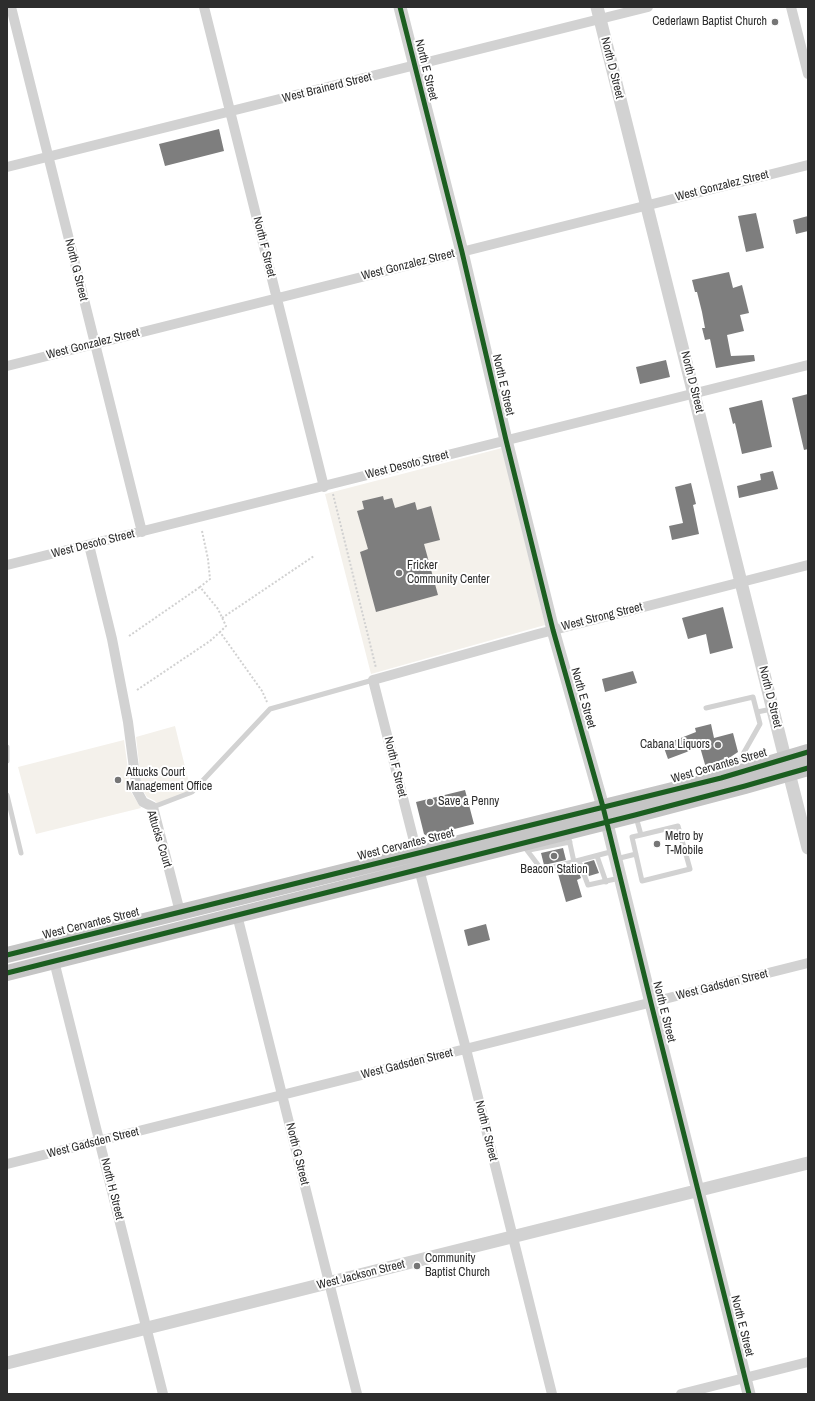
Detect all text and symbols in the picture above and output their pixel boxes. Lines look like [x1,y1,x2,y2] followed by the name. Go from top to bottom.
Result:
[652,15,767,29] place label: Cederlawn Baptist Church
[770,17,780,27] marker: Cederlawn Baptist Church
[597,36,627,100] street label: North D Street
[411,38,441,102] street label: North E Street
[281,70,373,106] street label: West Brainerd Street
[674,167,770,205] street label: West Gonzalez Street
[250,215,278,279] street label: North F Street
[61,237,91,303] street label: North G Street
[360,246,456,284] street label: West Gonzalez Street
[45,325,141,363] street label: West Gonzalez Street
[677,350,707,414] street label: North D Street
[489,353,517,417] street label: North E Street
[364,448,450,482] street label: West Desoto Street
[50,527,136,561] street label: West Desoto Street
[407,559,490,587] place label: Fricker Community Center
[394,568,404,578] marker: Fricker Community Center
[560,600,644,634] street label: West Strong Street
[755,665,785,729] street label: North D Street
[567,666,599,730] street label: North E Street
[381,735,409,799] street label: North F Street
[640,738,710,752] place label: Cabana Liquors
[713,740,723,750] marker: Cabana Liquors
[670,745,768,787] street label: West Cervantes Street
[126,766,212,794] place label: Attucks Court Management Office
[113,775,123,785] marker: Attucks Court Management Office
[438,795,499,809] place label: Save a Penny
[425,797,435,807] marker: Save a Penny
[143,809,175,869] street label: Attucks Court
[356,826,456,864] street label: West Cervantes Street
[665,830,703,858] place label: Metro by T-Mobile
[652,839,662,849] marker: Metro by T-Mobile
[549,851,559,861] marker: Beacon Station
[520,863,588,877] place label: Beacon Station
[41,905,141,943] street label: West Cervantes Street
[675,967,769,1003] street label: West Gadsden Street
[649,980,679,1044] street label: North E Street
[360,1046,454,1082] street label: West Gadsden Street
[472,1099,500,1163] street label: North F Street
[282,1121,312,1187] street label: North G Street
[46,1125,140,1161] street label: West Gadsden Street
[97,1157,127,1221] street label: North H Street
[425,1252,490,1280] place label: Community Baptist Church
[316,1257,406,1293] street label: West Jackson Street
[412,1261,422,1271] marker: Community Baptist Church
[727,1294,757,1358] street label: North E Street

